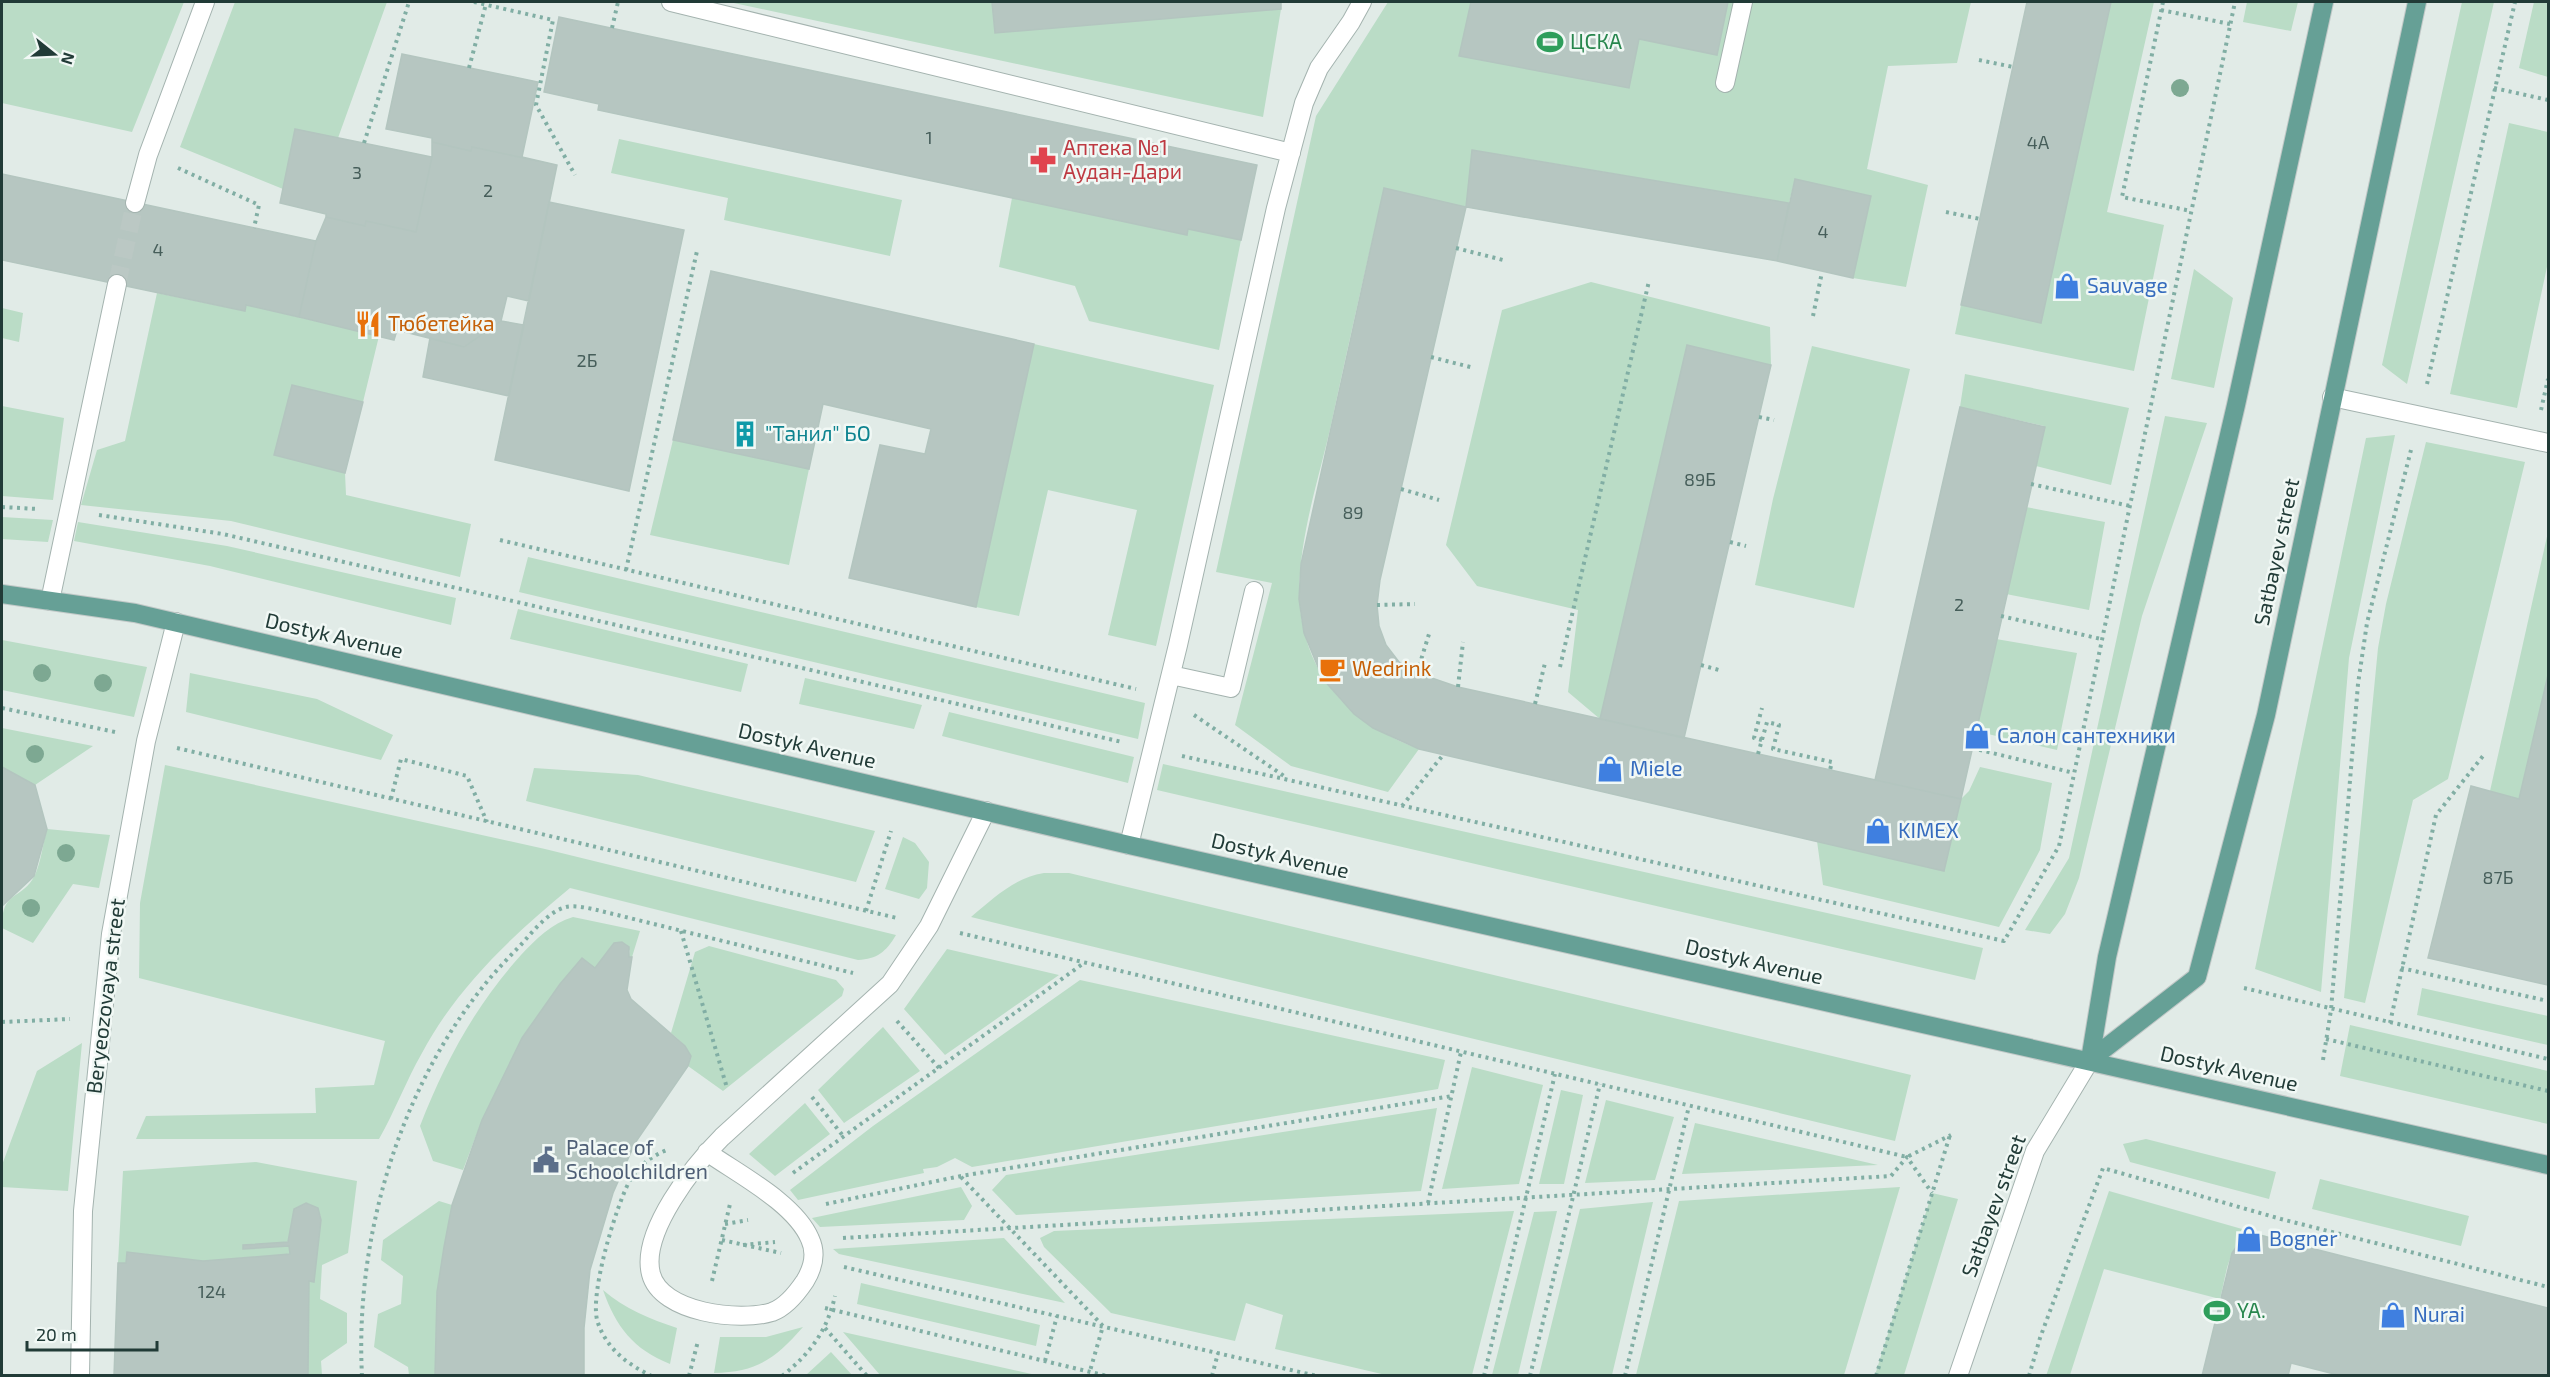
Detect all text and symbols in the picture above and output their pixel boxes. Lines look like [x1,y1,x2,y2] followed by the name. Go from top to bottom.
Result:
[24,24,84,84] north arrow
[1535,27,1565,57] sports icon: ЦСКА
[1570,28,1622,53] place label: ЦСКА
[58,50,80,67] text: N
[925,126,933,148] house number: 1
[2027,131,2050,153] house number: 4А
[1063,134,1182,184] place label: Аптека №1 Аудан-Дари
[1028,145,1058,175] pharmacy icon: Аптека №1 Аудан-Дари
[352,161,362,183] house number: 3
[483,179,493,201] house number: 2
[1817,220,1829,242] house number: 4
[152,238,164,260] house number: 4
[2052,271,2082,301] shop icon: Sauvage
[2087,272,2168,297] place label: Sauvage
[353,309,383,339] restaurant icon: Тюбетейка
[388,310,495,335] place label: Тюбетейка
[577,349,597,371] house number: 2Б
[730,419,760,449] building icon: "Танил" БО
[765,420,871,445] place label: "Танил" БО
[1684,468,1716,490] house number: 89Б
[2248,476,2303,628] street label: Satbayev street
[1342,501,1364,523] house number: 89
[1954,593,1964,615] house number: 2
[263,607,406,663] street label: Dostyk Avenue
[1317,654,1347,684] cafe icon: Wedrink
[1352,655,1432,680] place label: Wedrink
[736,717,879,773] street label: Dostyk Avenue
[1962,721,1992,751] shop icon: Салон сантехники
[1997,722,2176,747] place label: Салон сантехники
[1595,754,1625,784] shop icon: Miele
[1630,755,1682,780] place label: Miele
[1863,816,1893,846] shop icon: KIMEX
[1898,817,1959,842] place label: KIMEX
[1209,827,1352,883] street label: Dostyk Avenue
[2483,866,2513,888] house number: 87Б
[80,897,129,1095] street label: Beryeozovaya street
[1683,933,1826,989] street label: Dostyk Avenue
[2158,1040,2301,1096] street label: Dostyk Avenue
[1955,1131,2030,1280] street label: Satbayev street
[566,1134,708,1183] place label: Palace of Schoolchildren
[531,1145,561,1175] public building icon: Palace of Schoolchildren
[2234,1224,2264,1254] shop icon: Bogner
[2269,1225,2338,1250] place label: Bogner
[198,1280,226,1302] house number: 124
[2202,1296,2232,1326] sports icon: YA.
[2237,1297,2266,1322] place label: YA.
[2378,1300,2408,1330] shop icon: Nurai
[2413,1301,2465,1326] place label: Nurai
[27,1314,158,1352] scale bar
[36,1323,77,1345] text: 20 m

